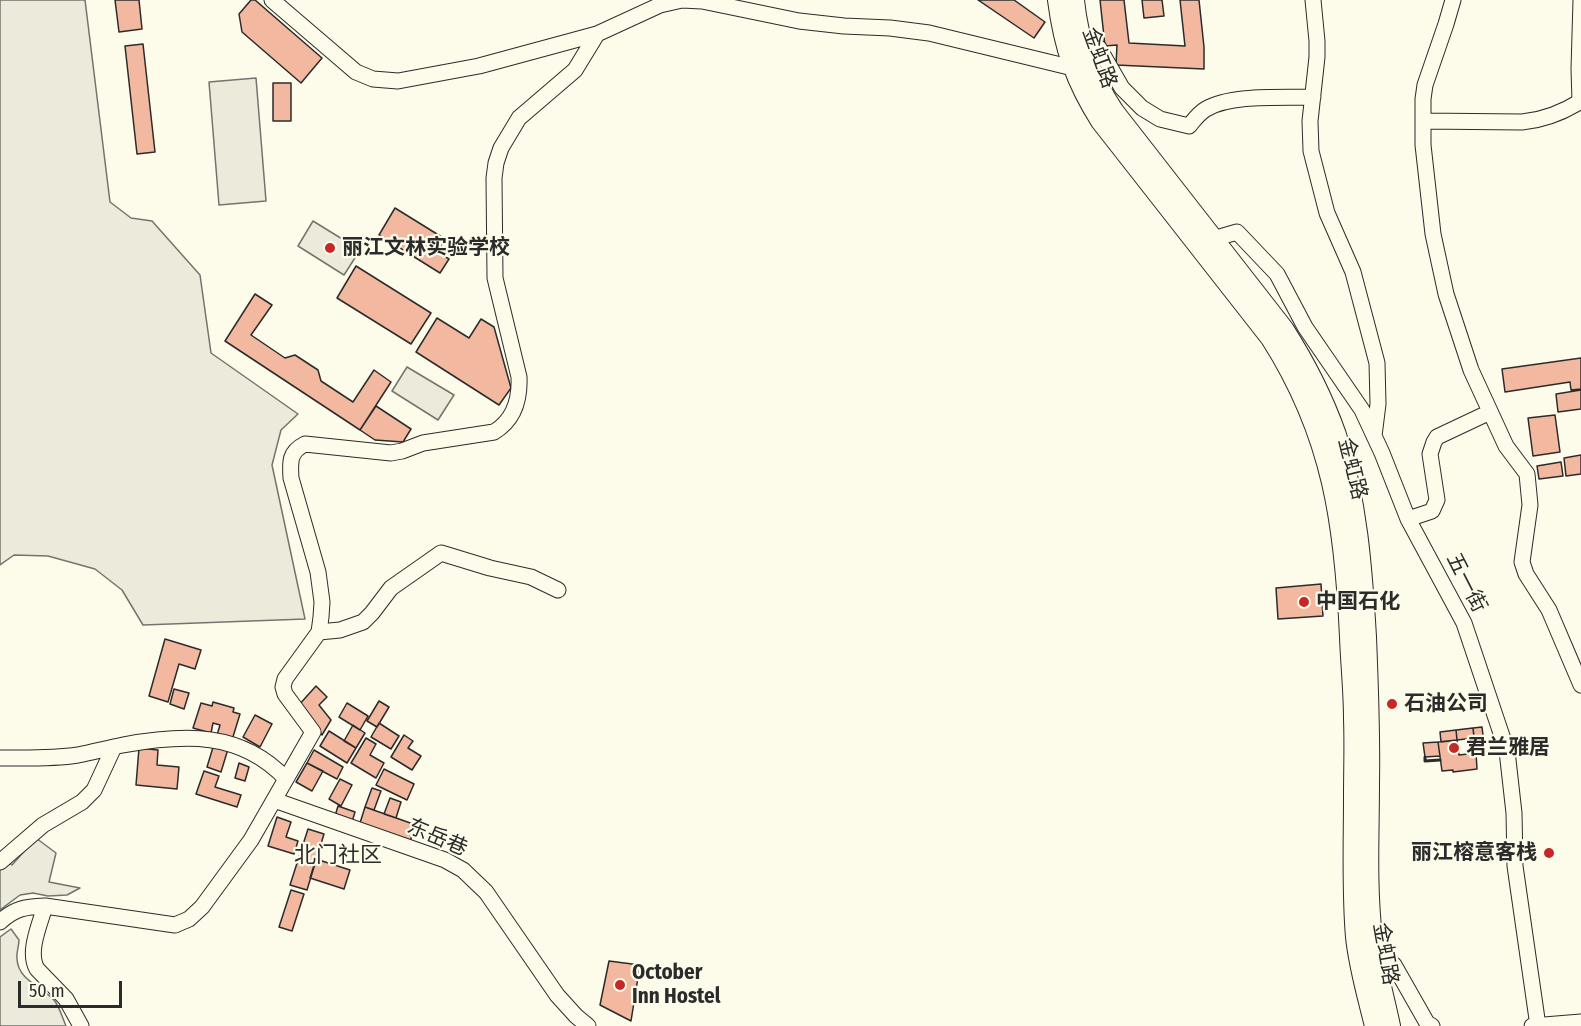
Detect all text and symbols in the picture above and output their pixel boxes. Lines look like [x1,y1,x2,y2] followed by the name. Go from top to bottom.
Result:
[1076,24,1122,92] street label: 金虹路
[342,235,510,261] place label: 丽江文林实验学校
[323,241,337,255] marker: 丽江文林实验学校
[1332,435,1372,503] street label: 金虹路
[1440,549,1492,617] street label: 五一街
[1316,589,1400,615] place label: 中国石化
[1297,595,1311,609] marker: 中国石化
[1404,691,1488,717] place label: 石油公司
[1385,697,1399,711] marker: 石油公司
[1466,735,1550,761] place label: 君兰雅居
[1447,741,1461,755] marker: 君兰雅居
[403,814,471,862] street label: 东岳巷
[1411,840,1537,866] place label: 丽江榕意客栈
[294,843,382,869] district label: 北门社区
[1542,846,1556,860] marker: 丽江榕意客栈
[1367,921,1403,987] street label: 金虹路
[632,960,720,1010] place label: October Inn Hostel
[21,969,124,1007] scale bar
[613,978,627,992] marker: October Inn Hostel
[29,980,65,1002] text: 50 m

